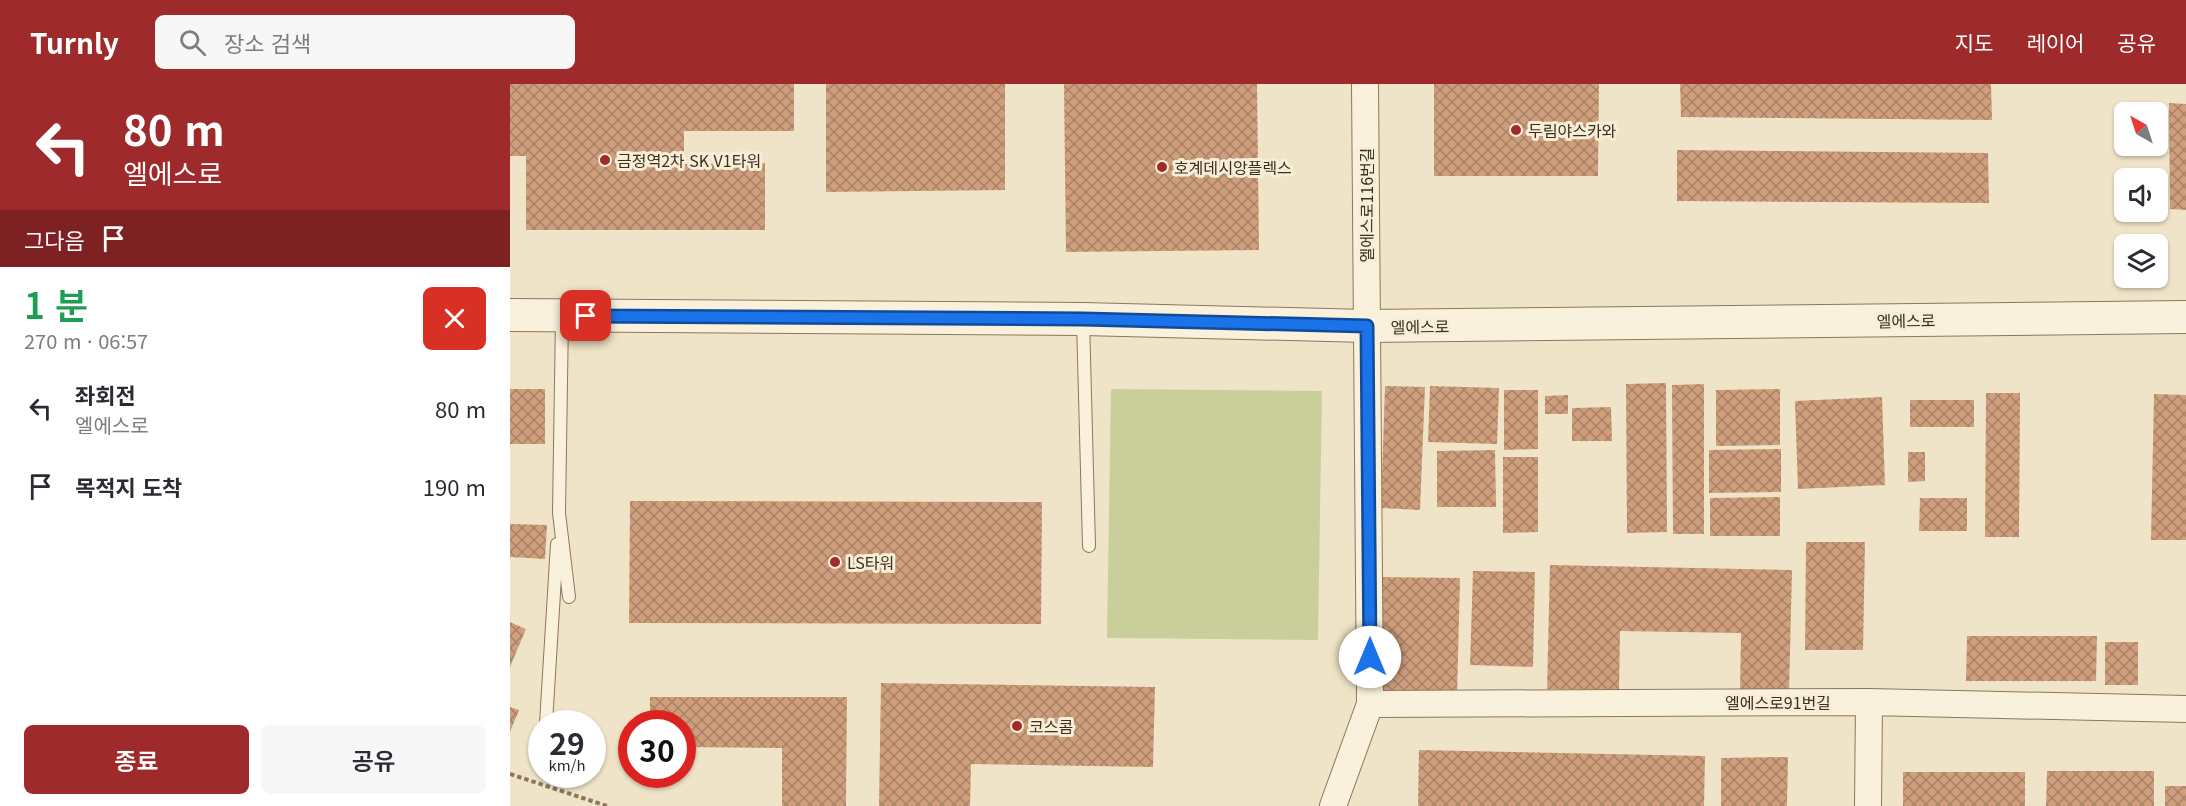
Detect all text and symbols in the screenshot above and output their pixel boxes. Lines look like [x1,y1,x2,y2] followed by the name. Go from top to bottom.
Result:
[155,15,575,69] search box
[30,22,119,62] text: Turnly
[176,26,209,59] icon: search
[224,26,311,58] text: 장소 검색
[1955,27,1993,57] text: 지도
[2026,27,2084,57] text: 레이어
[2117,27,2156,57] text: 공유
[123,97,225,158] text: 80 m
[2114,102,2168,156] north arrow
[2114,102,2168,288] map controls
[24,108,102,186] icon: left
[1528,118,1617,142] place label: 두림야스카와
[1509,123,1523,137] marker: 두림야스카와
[617,148,761,172] place label: 금정역2차 SK V1타워
[1354,148,1378,262] street label: 엘에스로116번길
[123,153,222,192] text: 엘에스로
[598,153,612,167] marker: 금정역2차 SK V1타워
[1174,155,1292,179] place label: 호계데시앙플렉스
[1155,160,1169,174] marker: 호계데시앙플렉스
[2114,168,2168,222] button: sound
[97,222,130,255] icon: arrive
[24,223,85,255] text: 그다음
[2114,234,2168,288] button: layers
[24,277,88,329] text: 1 분
[423,287,486,350] button: close
[560,290,611,341] pin
[569,299,602,332] icon: arrive
[1876,307,1936,333] street label: 엘에스로
[1390,313,1450,339] street label: 엘에스로
[24,326,148,355] text: 270 m · 06:57
[75,378,136,410] text: 좌회전
[24,392,57,425] icon: left
[435,392,486,424] text: 80 m
[75,410,149,439] text: 엘에스로
[24,470,57,503] icon: arrive
[75,470,182,502] text: 목적지 도착
[423,470,486,502] text: 190 m
[847,550,894,574] place label: LS타워
[828,555,842,569] marker: LS타워
[1338,625,1402,689] position arrow
[1725,690,1831,714] street label: 엘에스로91번길
[618,710,696,788] speed limit sign: 30
[1029,714,1073,738] place label: 코스콤
[1010,719,1024,733] marker: 코스콤
[549,720,585,764] text: 29
[24,725,249,794] button: 종료
[261,725,486,794] button: 공유
[548,754,586,775] text: km/h

